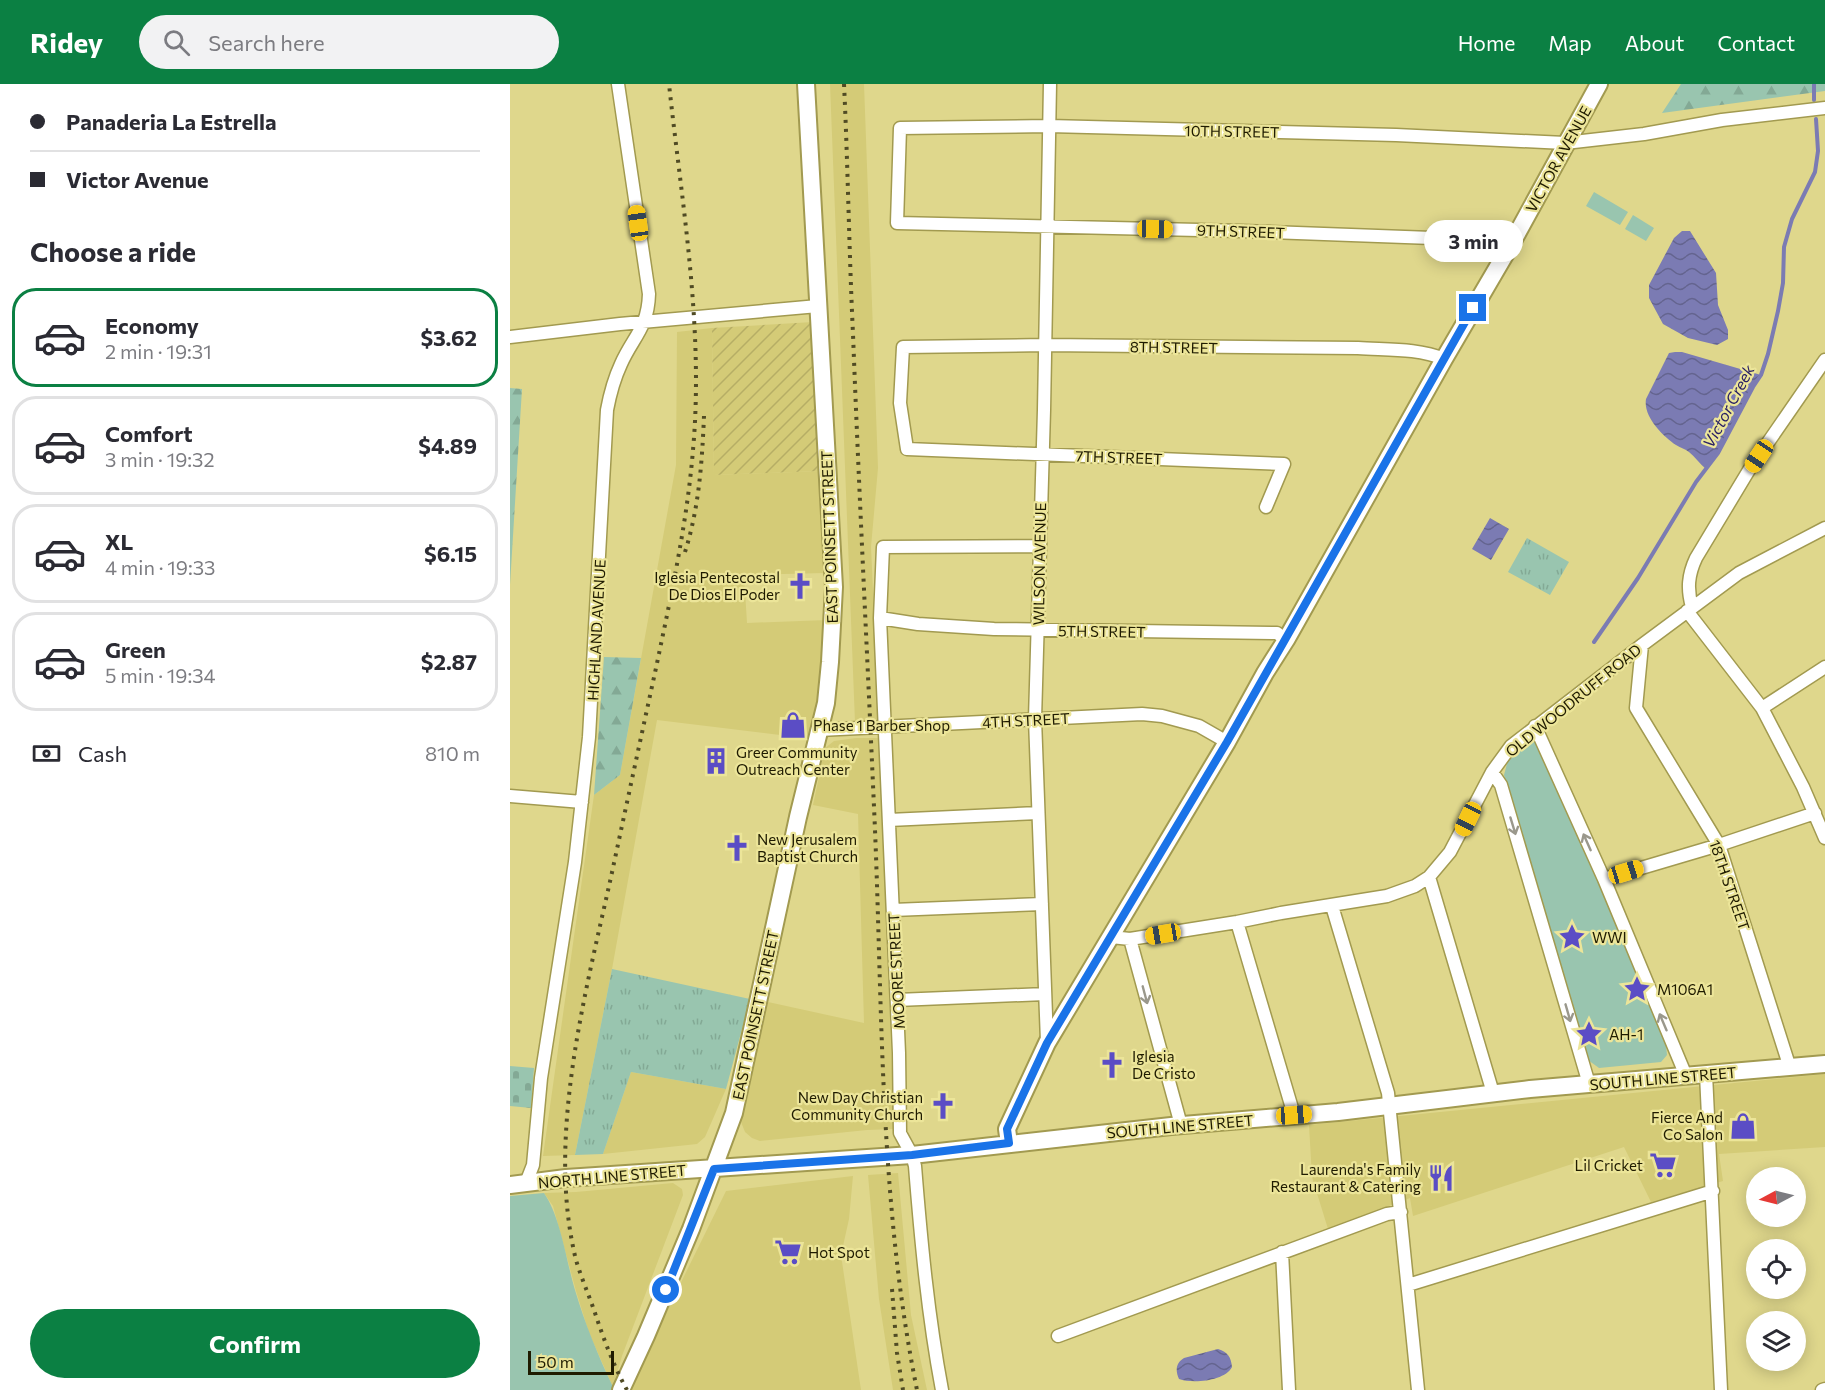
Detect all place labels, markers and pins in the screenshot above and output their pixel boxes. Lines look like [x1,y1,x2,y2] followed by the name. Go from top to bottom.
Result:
[654,568,780,603] place label: Iglesia Pentecostal De Dios El Poder
[785,571,815,601] church icon: Iglesia Pentecostal De Dios El Poder
[778,710,808,740] shop icon: Phase 1 Barber Shop
[813,716,950,734] place label: Phase 1 Barber Shop
[736,743,858,778] place label: Greer Community Outreach Center
[701,746,731,776] building icon: Greer Community Outreach Center
[757,830,858,865] place label: New Jerusalem Baptist Church
[722,833,752,863] church icon: New Jerusalem Baptist Church
[1557,922,1587,952] place icon: WWI
[1592,928,1627,946] place label: WWI
[1622,974,1652,1004] place icon: M106A1
[1657,980,1713,998] place label: M106A1
[1574,1019,1604,1049] place icon: AH-1
[1609,1025,1643,1043] place label: AH-1
[1132,1047,1196,1082] place label: Iglesia De Cristo
[1097,1050,1127,1080] church icon: Iglesia De Cristo
[791,1088,923,1123] place label: New Day Christian Community Church
[928,1091,958,1121] church icon: New Day Christian Community Church
[1651,1108,1723,1143] place label: Fierce And Co Salon
[1728,1111,1758,1141] shop icon: Fierce And Co Salon
[1648,1150,1678,1180] supermarket icon: Lil Cricket
[1575,1156,1643,1174] place label: Lil Cricket
[1271,1160,1421,1195] place label: Laurenda's Family Restaurant & Catering
[1426,1163,1456,1193] restaurant icon: Laurenda's Family Restaurant & Catering
[773,1237,803,1267] supermarket icon: Hot Spot
[808,1243,870,1261] place label: Hot Spot

